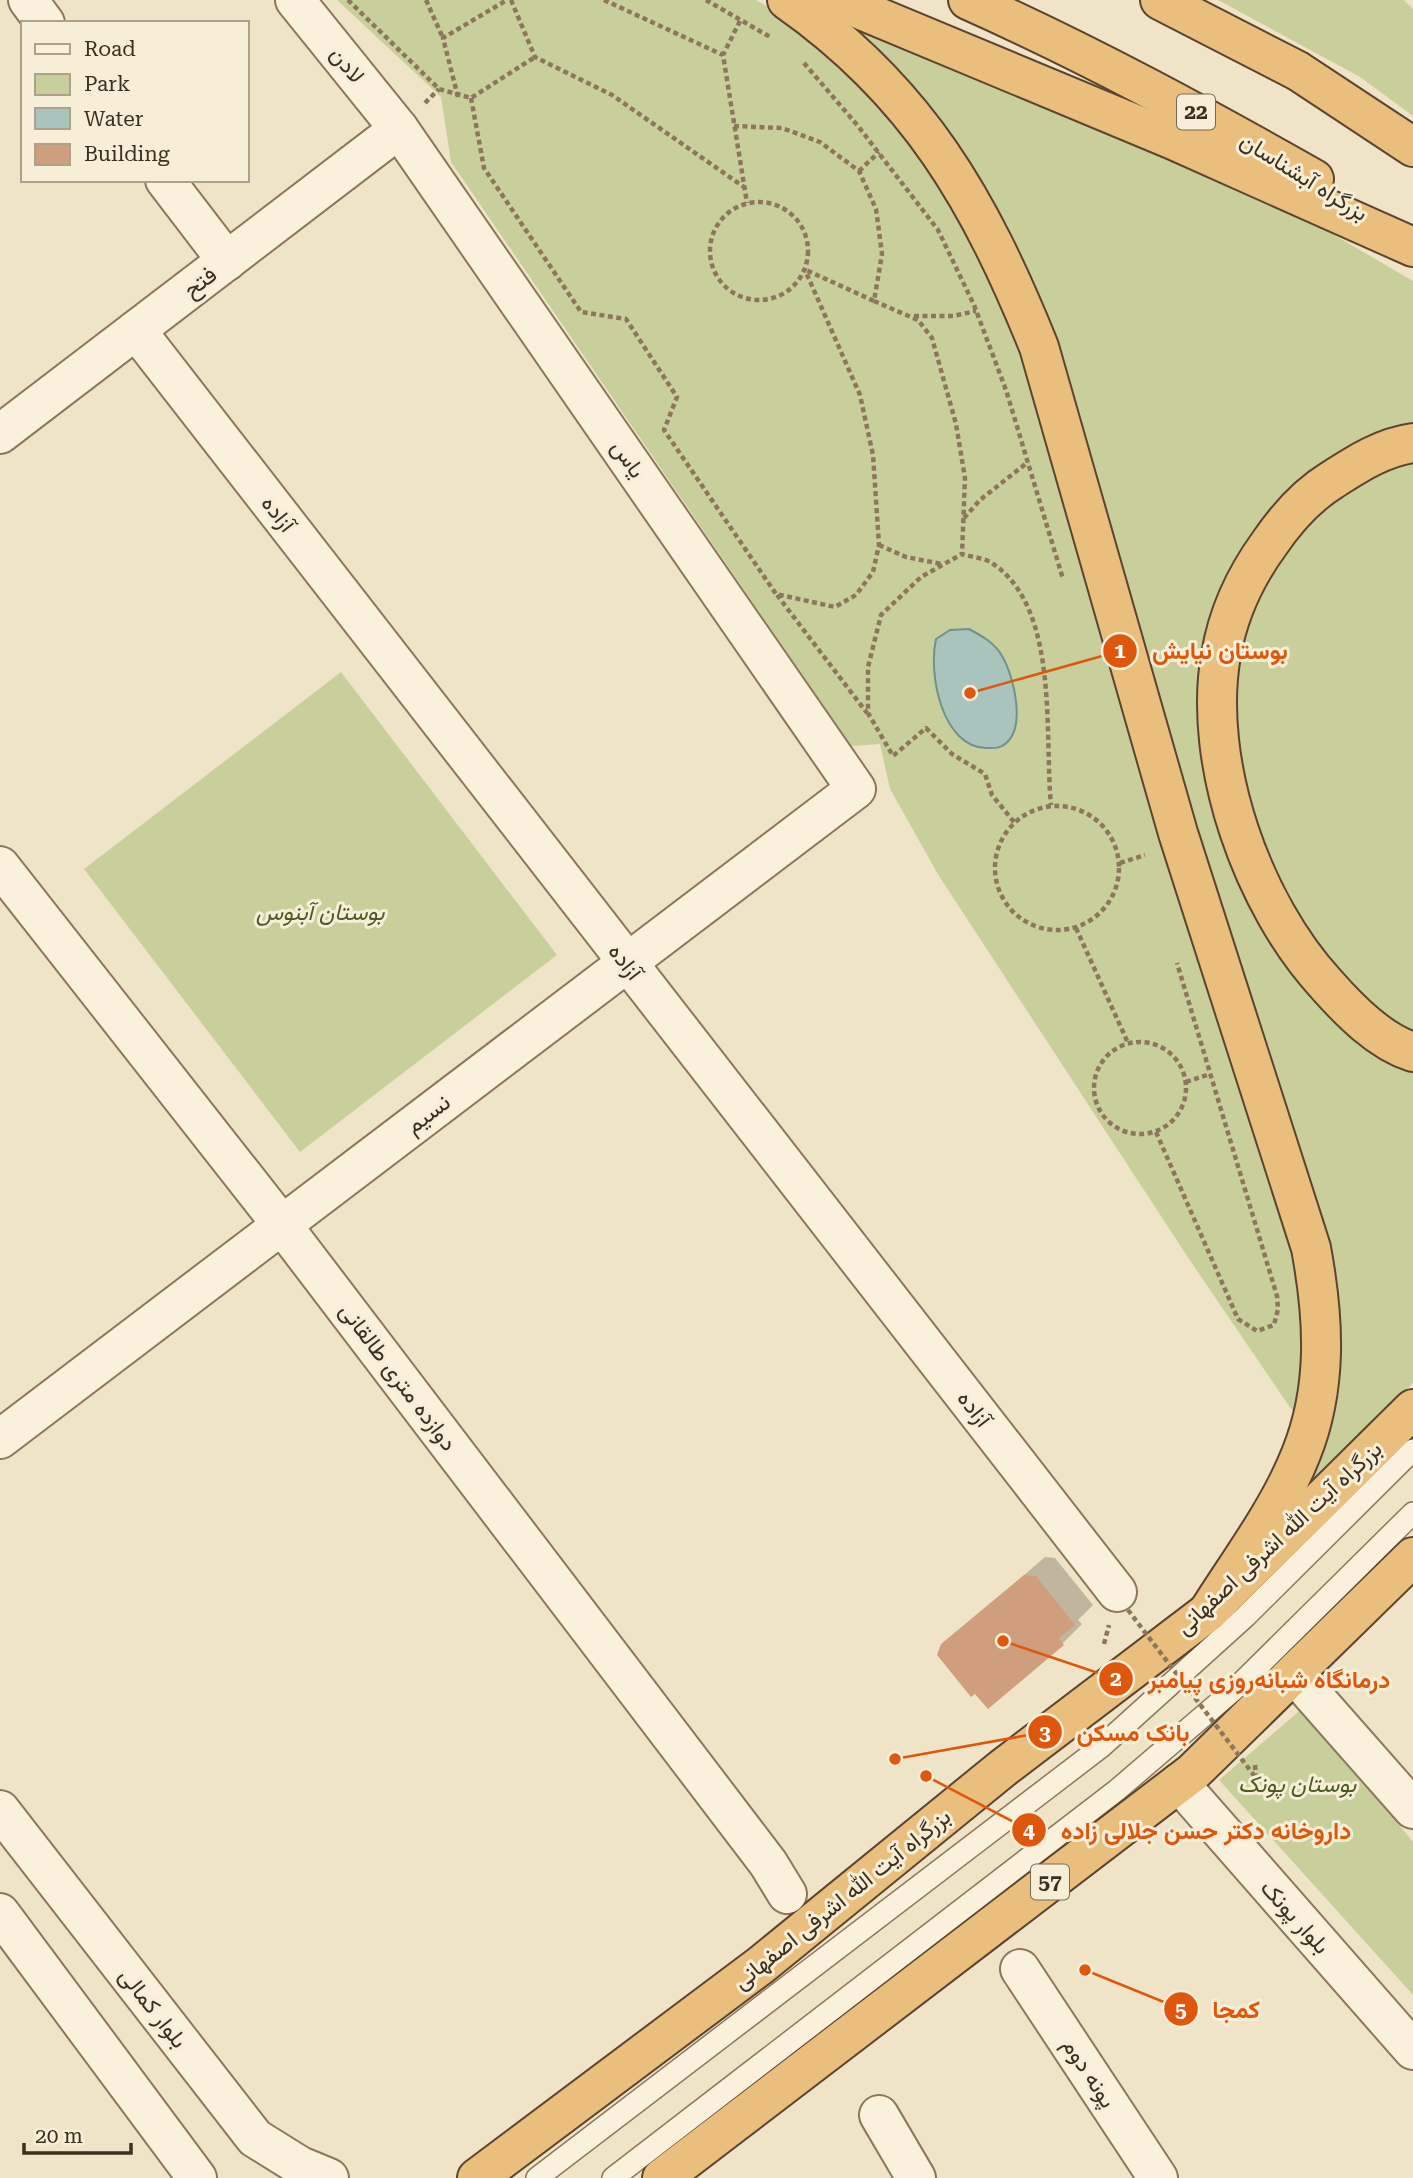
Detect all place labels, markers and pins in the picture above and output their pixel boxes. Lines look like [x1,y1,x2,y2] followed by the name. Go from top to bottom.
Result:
[1103,628,1301,673] callout: بوستان نیایش
[1099,1657,1404,1702] callout: درمانگاه شبانه‌روزی پیامبر
[1028,1710,1204,1755] callout: بانک مسکن
[1012,1808,1365,1853] callout: داروخانه دکتر حسن جلالی زاده
[1163,1987,1274,2032] callout: کمجا

